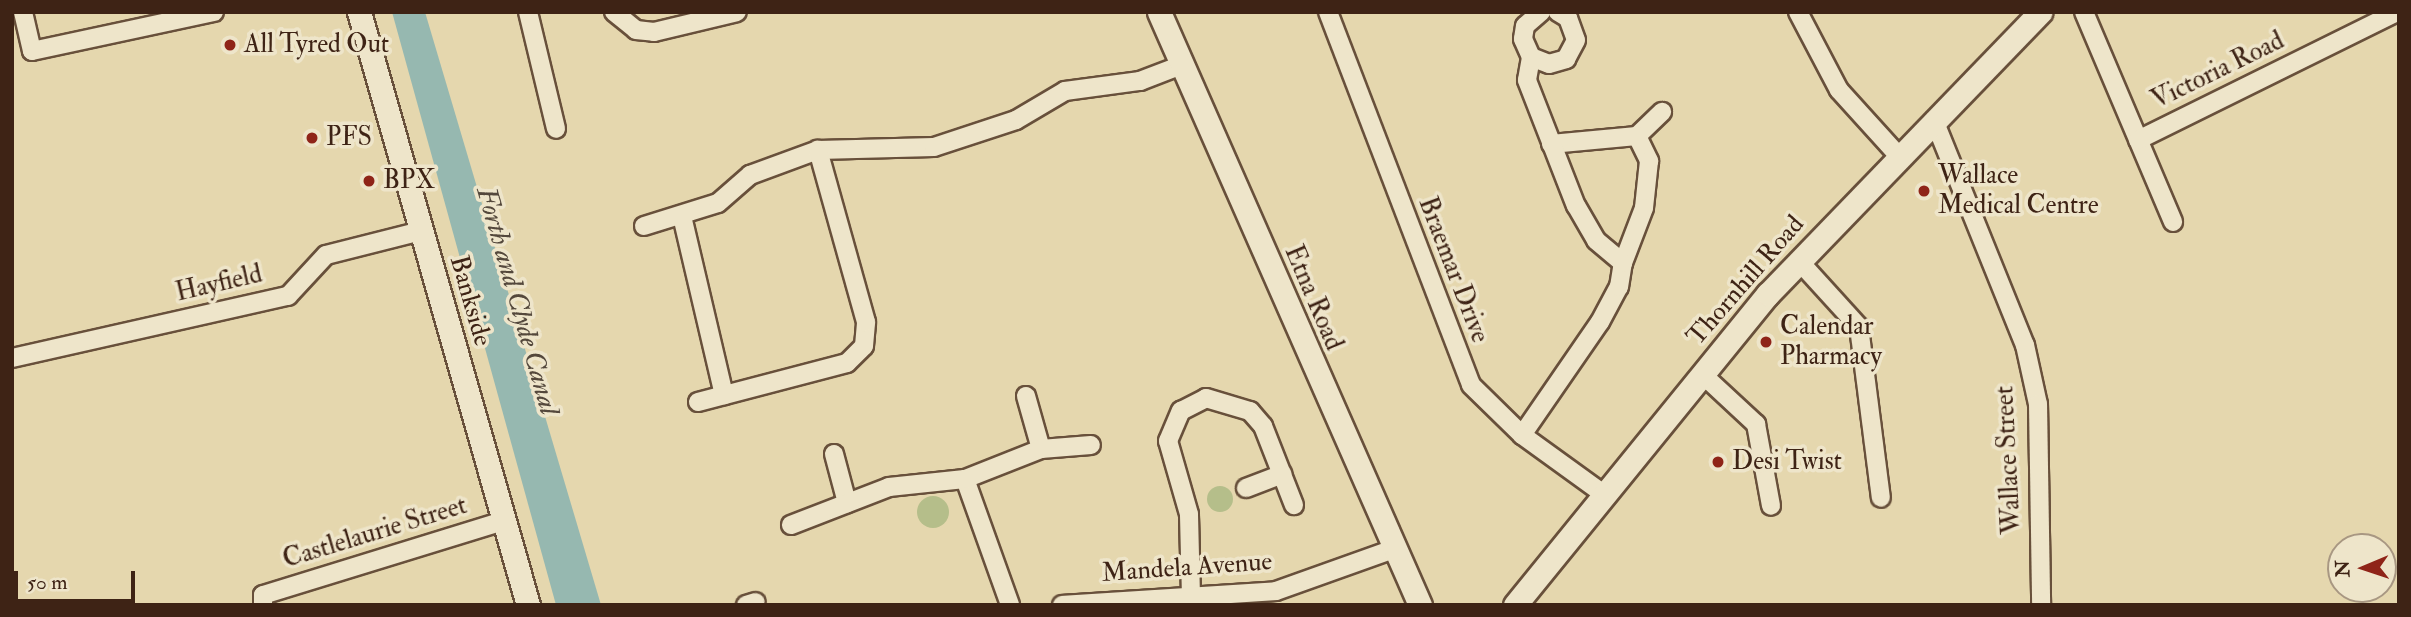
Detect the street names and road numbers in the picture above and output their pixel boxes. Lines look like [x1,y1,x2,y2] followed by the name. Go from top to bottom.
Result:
[2147,26,2289,116] street label: Victoria Road
[1411,193,1495,347] street label: Braemar Drive
[1681,210,1811,352] street label: Thornhill Road
[1277,241,1349,355] street label: Etna Road
[442,252,498,350] street label: Bankside
[173,259,265,309] street label: Hayfield
[1990,385,2028,535] street label: Wallace Street
[279,490,471,576] street label: Castlelaurie Street
[1101,546,1273,590] street label: Mandela Avenue

